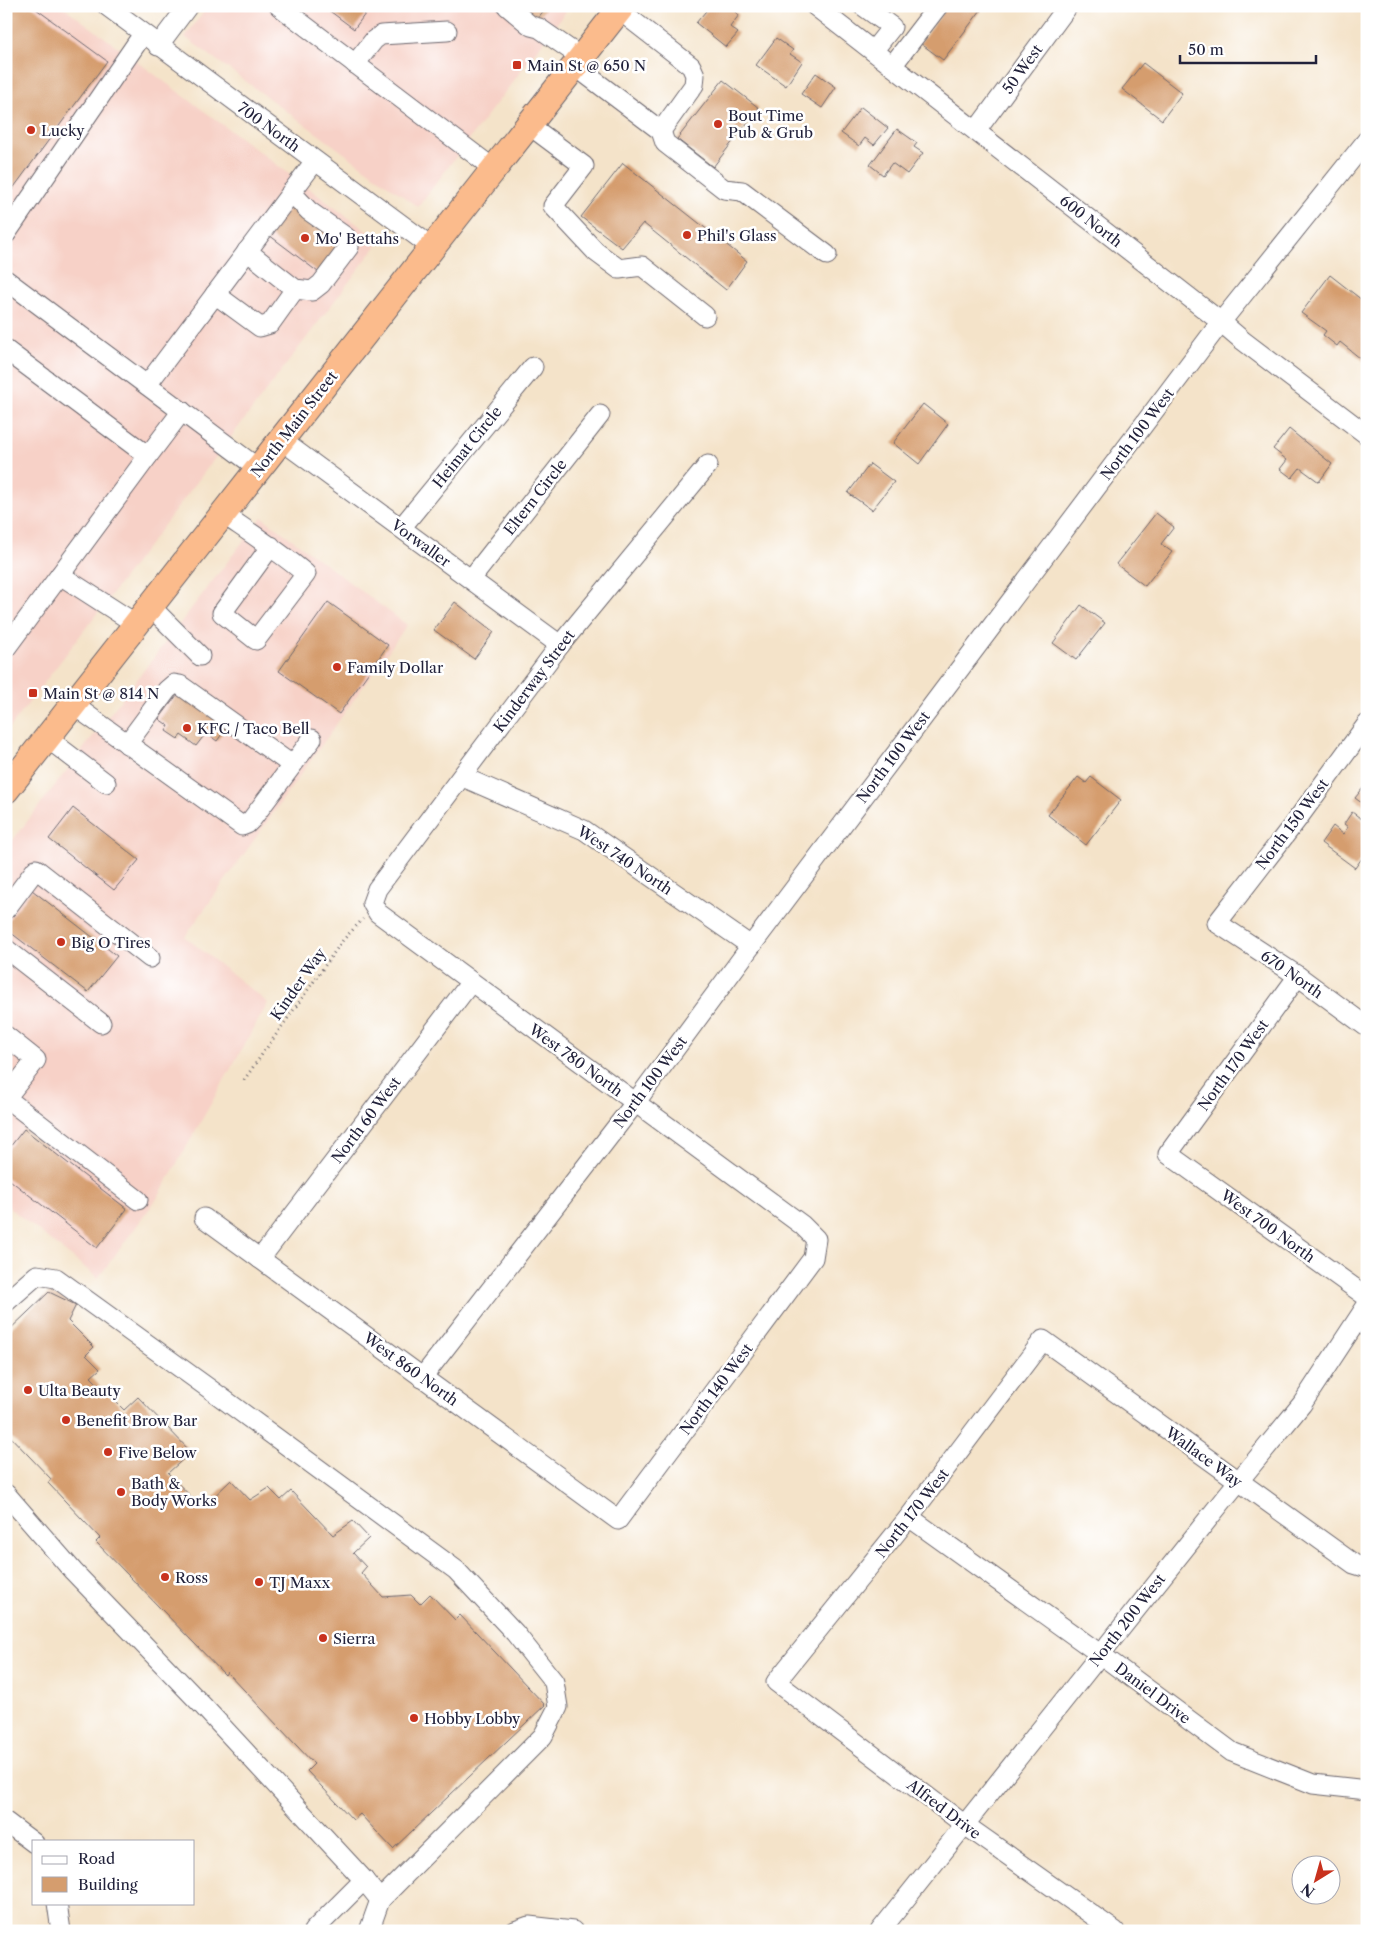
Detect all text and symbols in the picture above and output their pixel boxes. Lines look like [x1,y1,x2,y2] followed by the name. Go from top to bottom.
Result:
[1180,32,1317,64] scale bar
[998,40,1047,97] street label: 50 West
[1188,40,1224,59] text: 50 m
[527,56,646,75] place label: Main St @ 650 N
[511,59,523,71] marker: Main St @ 650 N
[234,98,304,156] street label: 700 North
[728,106,813,142] place label: Bout Time Pub & Grub
[712,118,724,130] marker: Bout Time Pub & Grub
[41,121,85,140] place label: Lucky
[25,124,37,136] marker: Lucky
[1056,191,1126,252] street label: 600 North
[697,226,776,245] place label: Phil's Glass
[315,229,399,248] place label: Mo' Bettahs
[681,229,693,241] marker: Phil's Glass
[299,232,311,244] marker: Mo' Bettahs
[247,367,342,481] street label: North Main Street
[1096,384,1178,484] street label: North 100 West
[428,402,506,492] street label: Heimat Circle
[499,455,571,539] street label: Eltern Circle
[387,515,455,571] street label: Vorwaller
[489,625,579,736] street label: Kinderway Street
[347,658,444,677] place label: Family Dollar
[331,661,343,673] marker: Family Dollar
[43,684,160,703] place label: Main St @ 814 N
[27,687,39,699] marker: Main St @ 814 N
[852,707,934,807] street label: North 100 West
[197,719,310,738] place label: KFC / Taco Bell
[181,722,193,734] marker: KFC / Taco Bell
[1252,774,1333,873] street label: North 150 West
[573,821,677,899] street label: West 740 North
[71,933,151,952] place label: Big O Tires
[55,936,67,948] marker: Big O Tires
[266,944,330,1024] street label: Kinder Way
[1257,946,1327,1003] street label: 670 North
[1194,1015,1273,1114] street label: North 170 West
[525,1019,627,1101] street label: West 780 North
[609,1032,691,1132] street label: North 100 West
[327,1073,405,1167] street label: North 60 West
[1216,1185,1319,1267] street label: West 700 North
[359,1328,463,1410] street label: West 860 North
[675,1339,757,1438] street label: North 140 West
[38,1381,121,1400] place label: Ulta Beauty
[22,1384,34,1396] marker: Ulta Beauty
[76,1411,198,1430] place label: Benefit Brow Bar
[60,1414,72,1426] marker: Benefit Brow Bar
[1161,1422,1247,1492] street label: Wallace Way
[118,1443,197,1462] place label: Five Below
[102,1446,114,1458] marker: Five Below
[871,1464,953,1561] street label: North 170 West
[131,1474,217,1510] place label: Bath & Body Works
[115,1486,127,1498] marker: Bath & Body Works
[175,1568,208,1587] place label: Ross
[1085,1569,1170,1670] street label: North 200 West
[159,1571,171,1583] marker: Ross
[269,1573,330,1592] place label: TJ Maxx
[253,1576,265,1588] marker: TJ Maxx
[333,1629,376,1648] place label: Sierra
[317,1632,329,1644] marker: Sierra
[1111,1658,1195,1728] street label: Daniel Drive
[424,1709,521,1728] place label: Hobby Lobby
[408,1712,420,1724] marker: Hobby Lobby
[903,1774,985,1843] street label: Alfred Drive
[32,1840,195,1904] legend
[78,1849,115,1868] text: Road
[1290,1854,1340,1904] north arrow
[78,1875,138,1894] text: Building
[1298,1880,1318,1901] text: N

